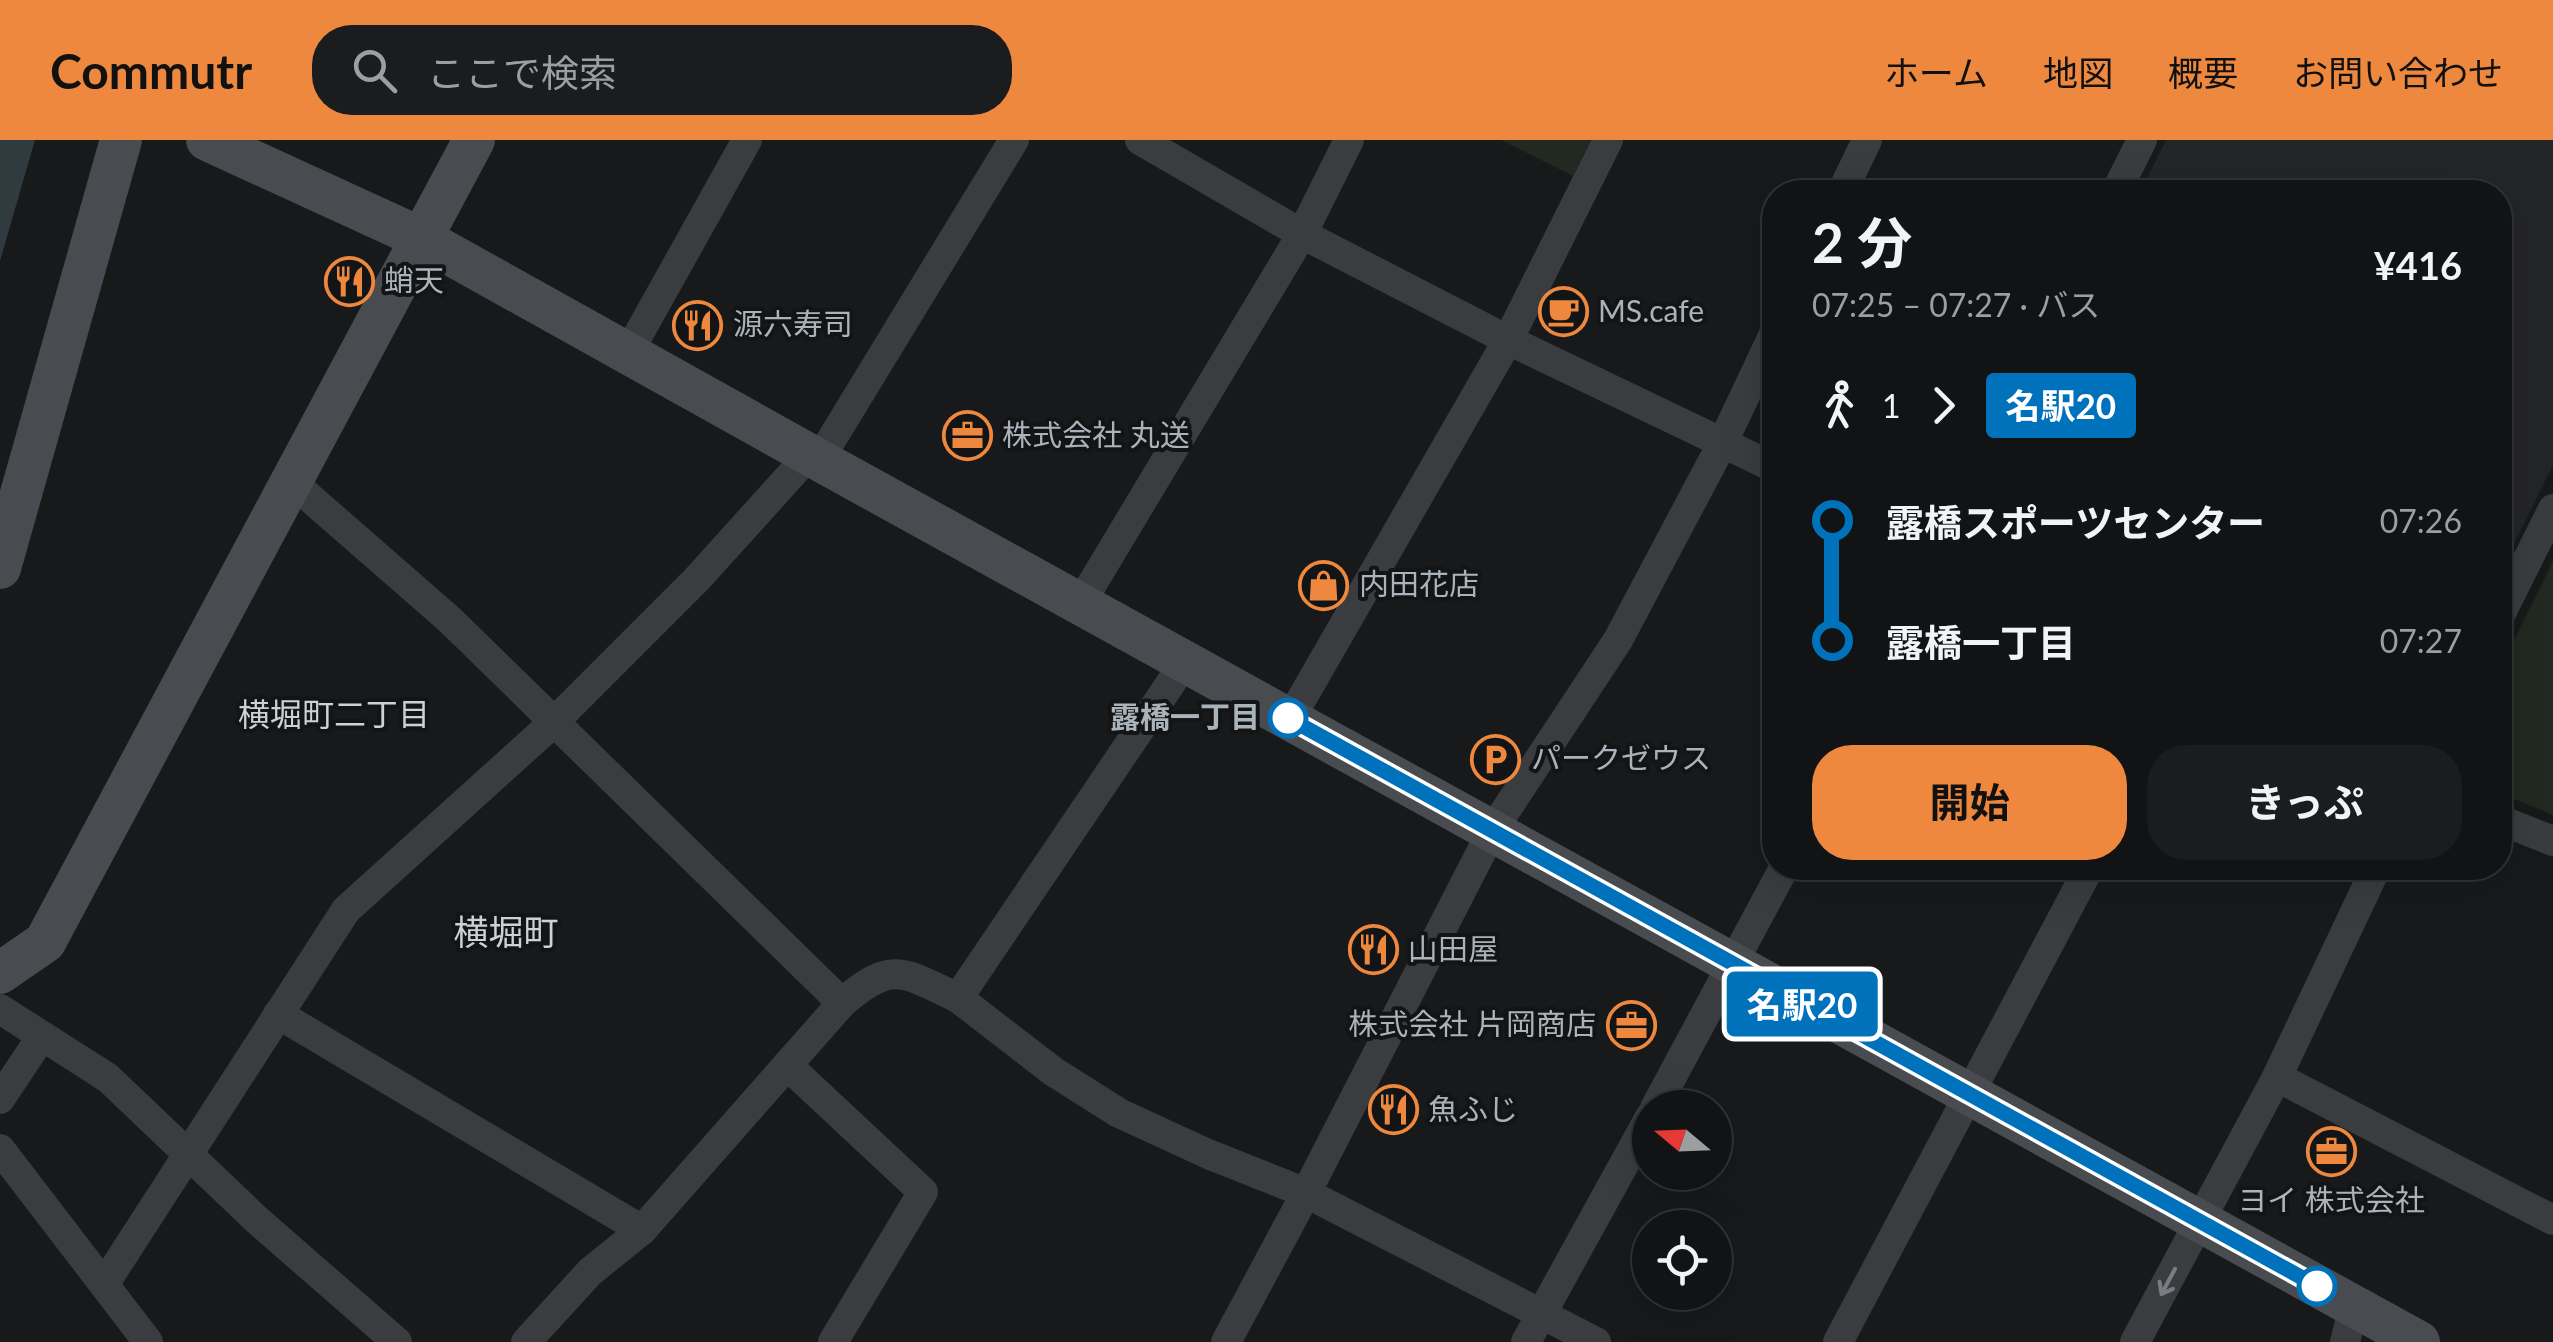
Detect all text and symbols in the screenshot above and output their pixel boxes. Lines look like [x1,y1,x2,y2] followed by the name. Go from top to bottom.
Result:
[312,25,1012,115] search box
[50,42,252,99] text: Commutr
[347,43,402,98] icon: search
[427,49,617,95] text: ここで検索
[1884,51,1988,93] text: ホーム
[2043,51,2113,93] text: 地図
[2168,51,2238,93] text: 概要
[2293,51,2503,93] text: お問い合わせ
[1812,209,1912,275] text: 2 分
[2374,242,2462,288] text: ¥416
[323,255,375,307] restaurant icon: 蛸天
[384,261,444,297] place label: 蛸天
[1812,285,2100,324] text: 07:25 – 07:27 · バス
[1537,286,1589,338] cafe icon: MS.cafe
[1598,292,1704,328] place label: MS.cafe
[672,299,724,351] restaurant icon: 源六寿司
[733,305,853,341] place label: 源六寿司
[1812,378,1867,433] icon: walk
[1916,378,1971,433] icon: forward
[2006,384,2116,426] text: 名駅20
[1882,386,1901,425] text: 1
[941,410,993,462] office icon: 株式会社 丸送
[1002,416,1190,452] place label: 株式会社 丸送
[1886,499,2265,545] text: 露橋スポーツセンター
[2380,501,2462,540] text: 07:26
[1298,559,1350,611] shop icon: 内田花店
[1359,565,1479,601] place label: 内田花店
[1886,619,2076,665] text: 露橋一丁目
[2380,621,2462,660] text: 07:27
[238,694,430,733] district label: 横堀町二丁目
[1110,698,1260,734] place label: 露橋一丁目
[1269,699,1307,737] marker: 露橋一丁目
[1470,733,1522,785] parking icon: パークゼウス
[1531,739,1711,775] place label: パークゼウス
[1812,745,2127,860] button: 開始
[2147,745,2462,860] button: きっぷ
[453,910,559,952] district label: 横堀町
[1347,924,1399,976] restaurant icon: 山田屋
[1408,930,1498,966] place label: 山田屋
[1732,972,1872,1036] line badge: 名駅20
[1747,983,1857,1025] text: 名駅20
[1605,999,1657,1051] office icon: 株式会社 片岡商店
[1348,1005,1596,1041] place label: 株式会社 片岡商店
[1367,1084,1419,1136] restaurant icon: 魚ふじ
[1428,1090,1518,1126] place label: 魚ふじ
[1632,1090,1732,1190] north arrow
[1632,1090,1732,1310] map controls
[2305,1126,2357,1178] office icon: ヨイ 株式会社
[2237,1181,2425,1217] place label: ヨイ 株式会社
[1632,1210,1732,1310] button: locate
[2157,1267,2177,1296] one-way arrow
[2298,1267,2336,1305] unlabelled marker

